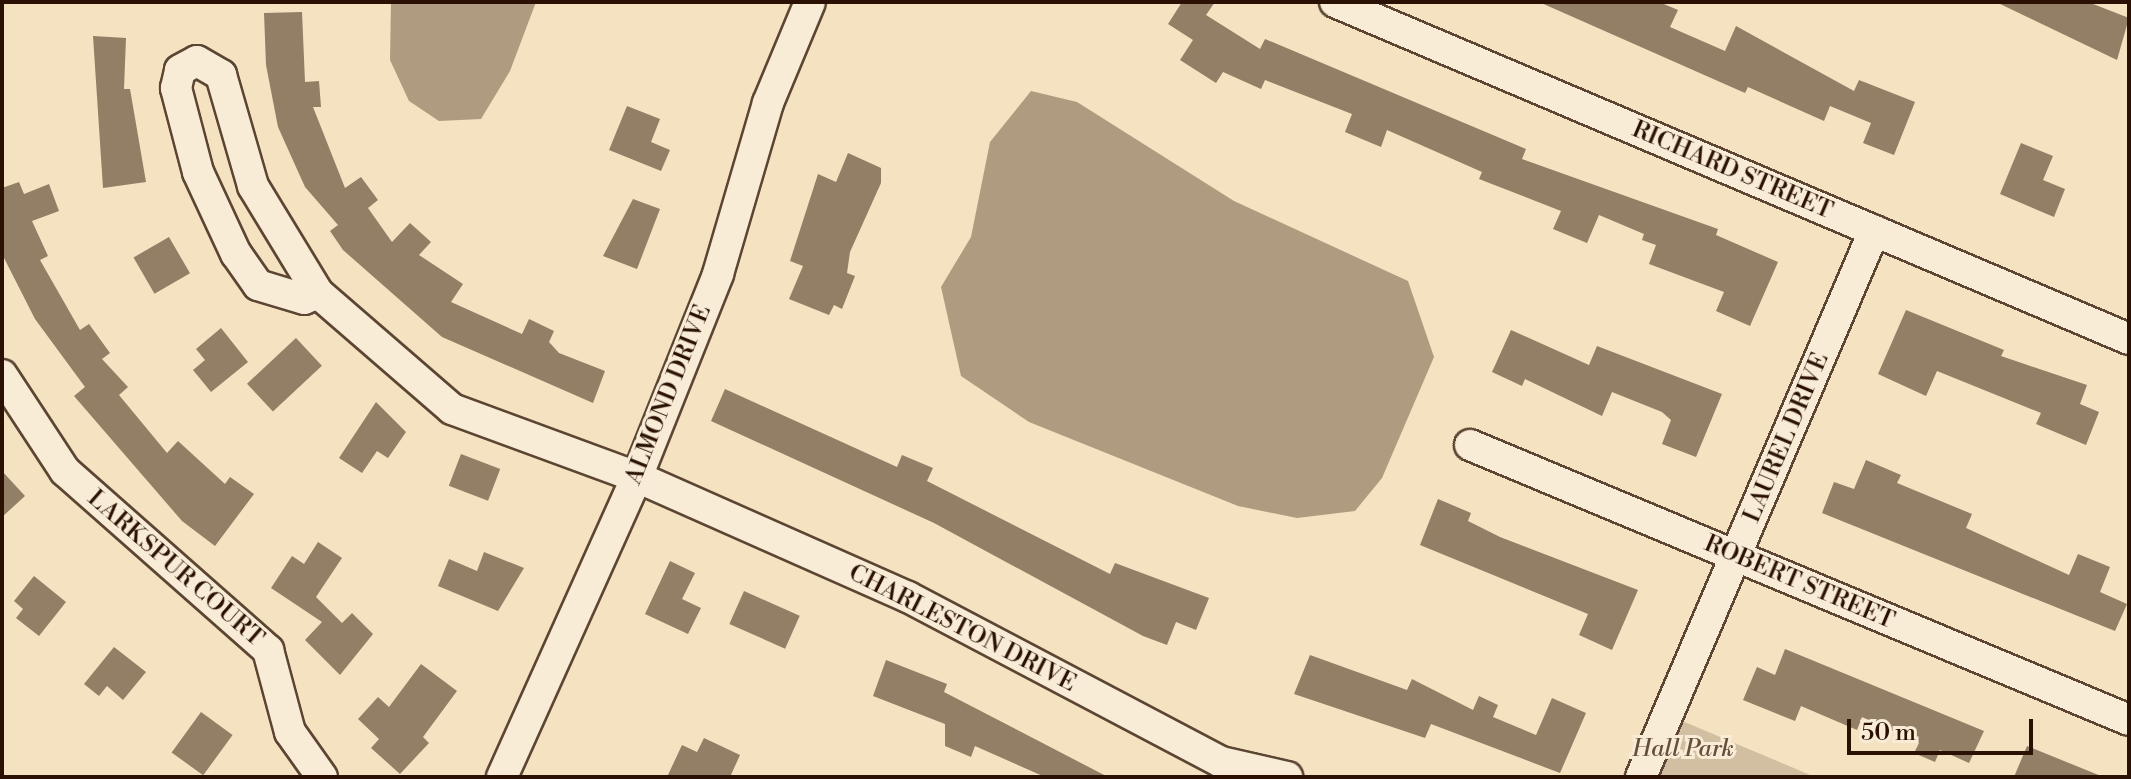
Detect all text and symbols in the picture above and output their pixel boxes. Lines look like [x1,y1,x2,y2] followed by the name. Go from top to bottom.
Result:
[1627,116,1837,226] street label: RICHARD STREET
[620,301,718,489] street label: ALMOND DRIVE
[1738,349,1836,527] street label: LAUREL DRIVE
[81,485,269,653] street label: LARKSPUR COURT
[1700,530,1898,636] street label: ROBERT STREET
[843,559,1081,699] street label: CHARLESTON DRIVE
[1851,703,2037,753] scale bar
[1861,718,1916,748] text: 50 m
[1632,736,1734,764] park label: Hall Park

